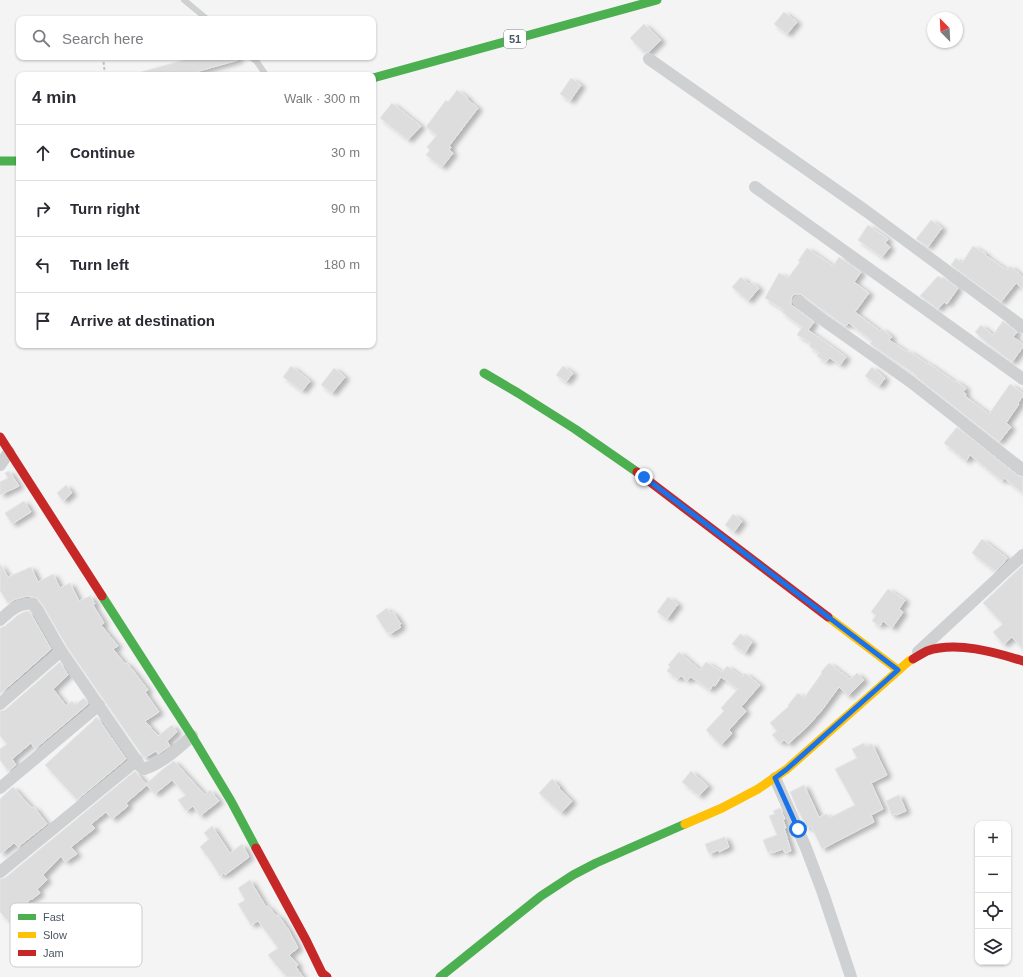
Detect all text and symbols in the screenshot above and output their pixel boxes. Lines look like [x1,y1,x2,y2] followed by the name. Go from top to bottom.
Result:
[927,12,963,48] north arrow
[16,16,376,60] search box
[30,27,52,49] icon: search
[62,30,144,47] text: Search here
[504,30,526,48] road number: 51
[32,88,76,107] text: 4 min
[284,91,360,106] text: Walk · 300 m
[32,142,54,164] icon: ahead
[70,144,135,161] text: Continue
[331,145,360,160] text: 30 m
[32,198,54,220] icon: right
[70,200,140,217] text: Turn right
[331,201,360,216] text: 90 m
[32,254,54,276] icon: left
[70,256,129,273] text: Turn left
[324,257,360,272] text: 180 m
[32,310,54,332] icon: arrive
[70,312,215,329] text: Arrive at destination
[635,468,653,486] route end
[789,820,807,838] route start
[975,821,1011,965] map controls
[975,821,1011,857] button: +
[975,857,1011,893] button: −
[975,893,1011,929] button: locate
[10,903,142,967] legend
[43,911,64,923] text: Fast
[43,929,67,941] text: Slow
[975,929,1011,965] button: layers
[43,947,64,959] text: Jam

